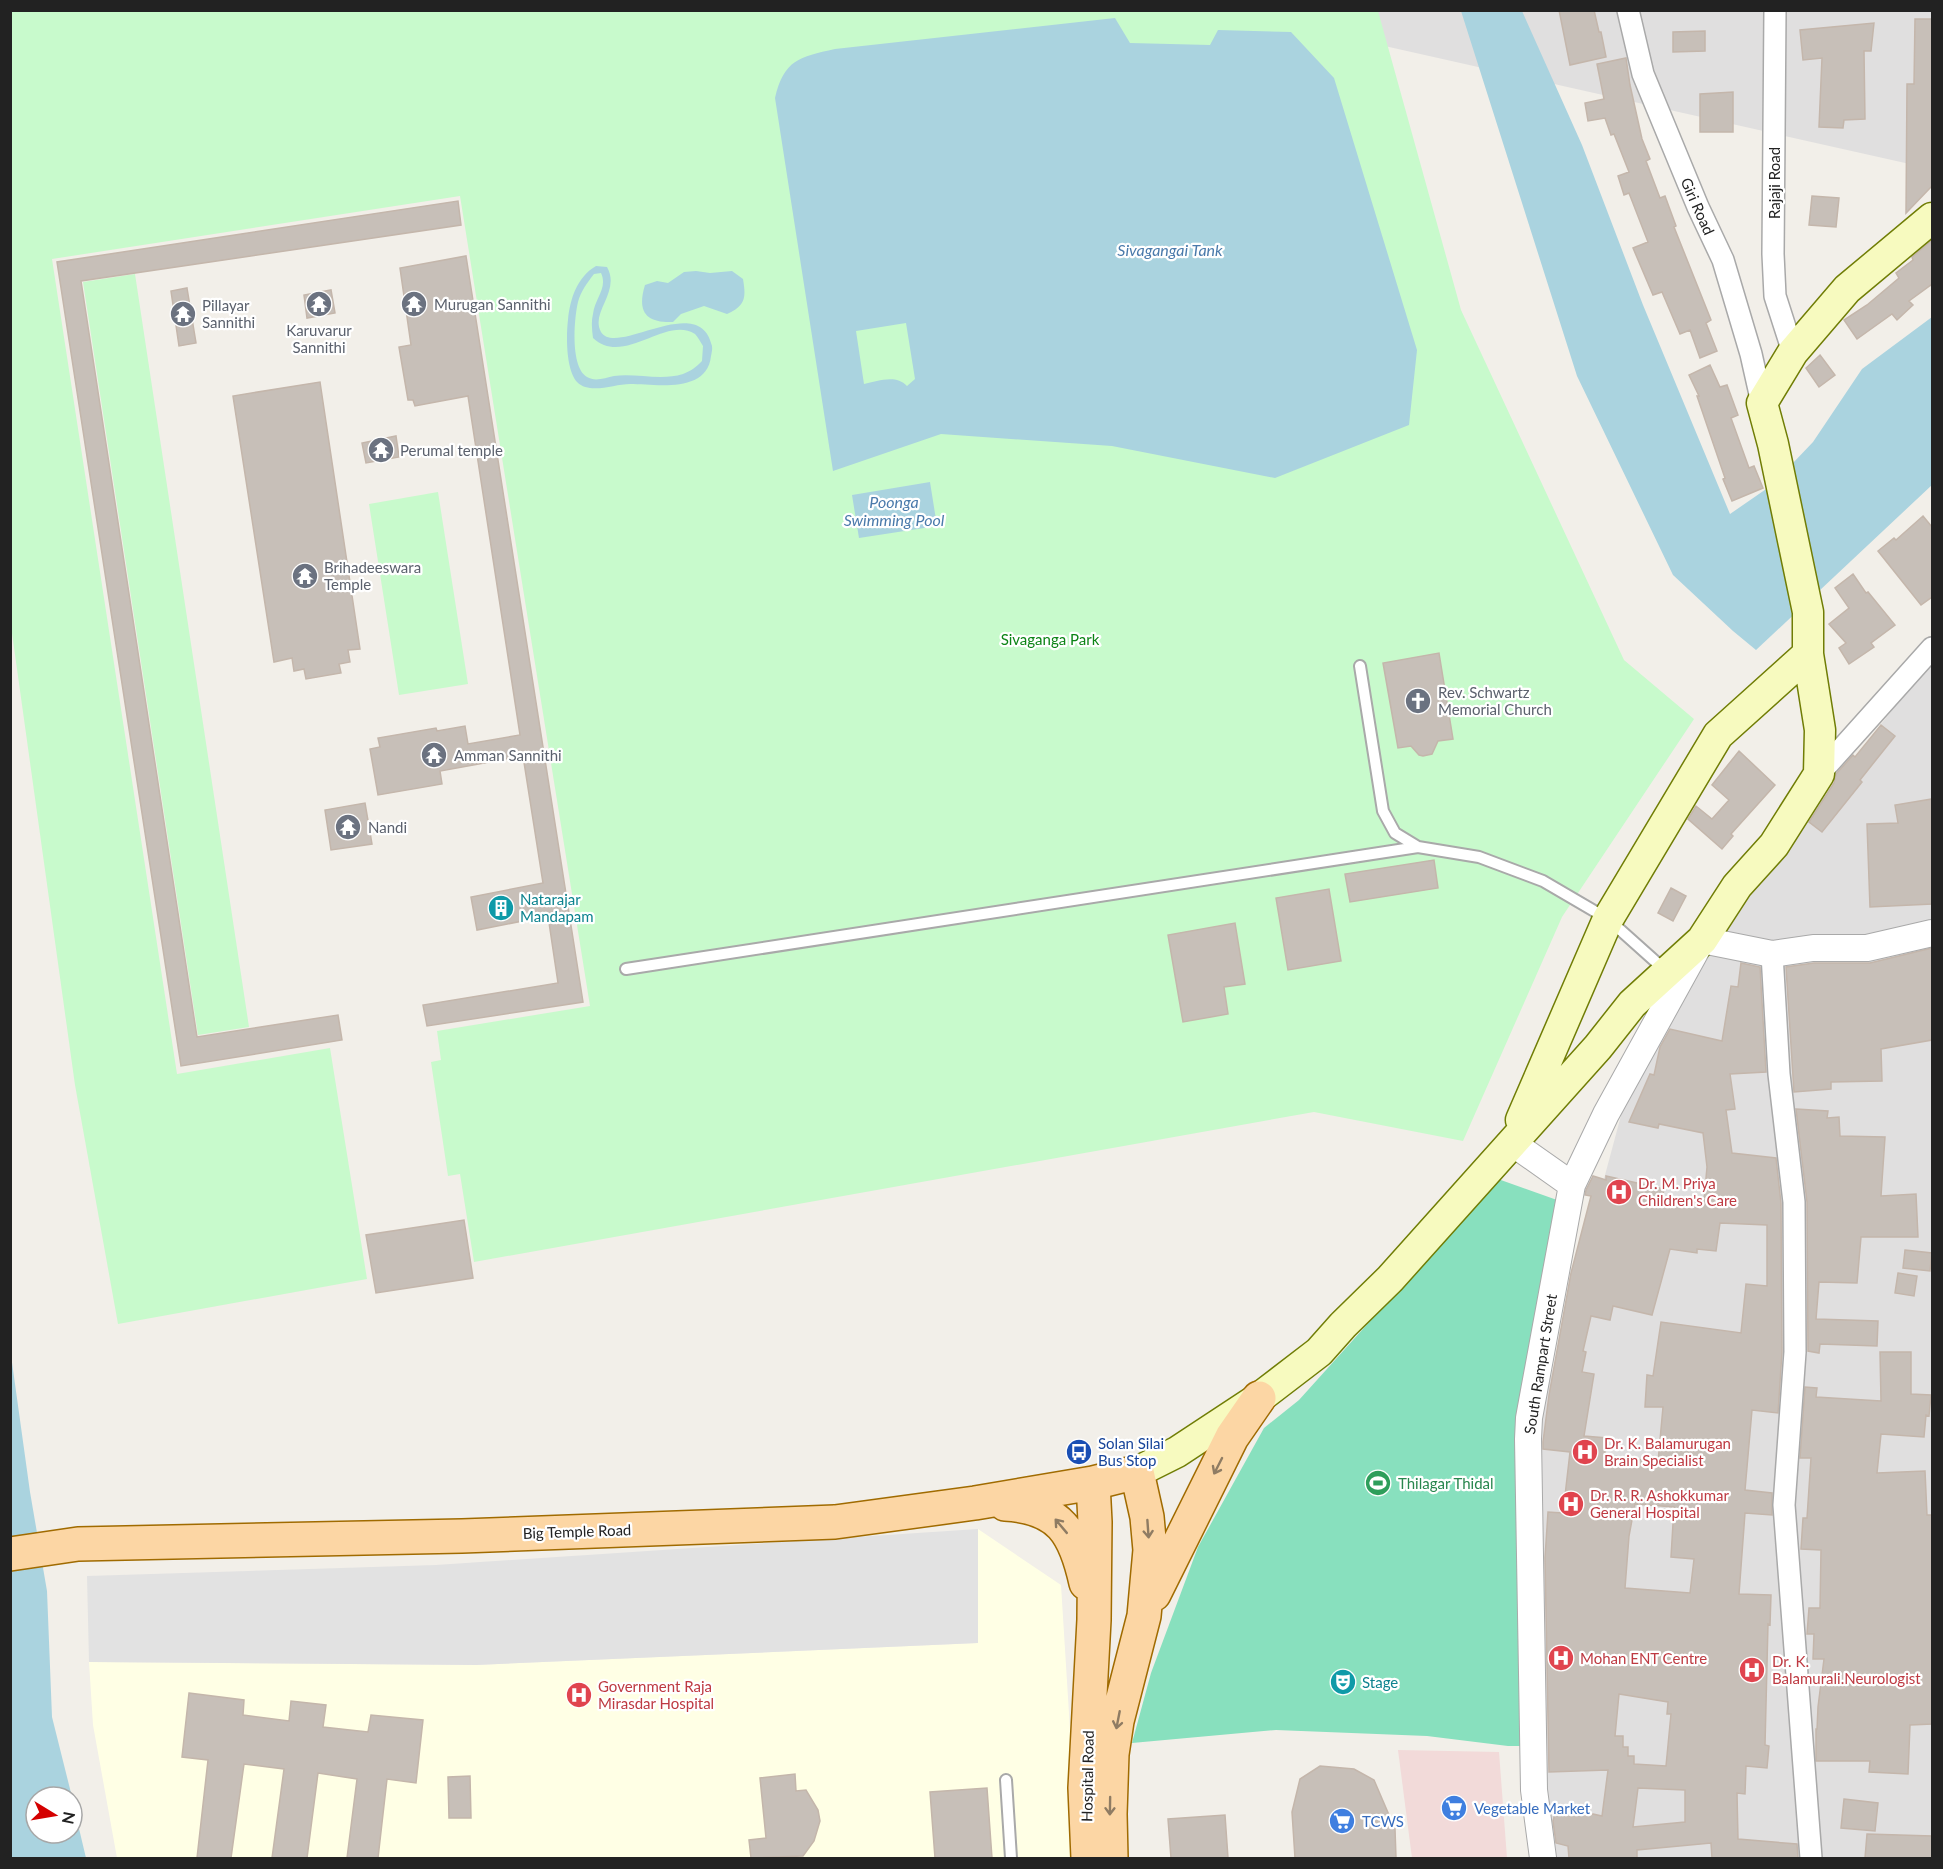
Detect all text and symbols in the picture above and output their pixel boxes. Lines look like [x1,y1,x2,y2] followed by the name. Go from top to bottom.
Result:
[1765,147,1783,219] street label: Rajaji Road
[1677,175,1719,237] street label: Giri Road
[1117,240,1223,259] water label: Sivagangai Tank
[304,289,334,319] temple icon: Karuvarur Sannithi
[399,289,429,319] temple icon: Murugan Sannithi
[434,295,551,313] place label: Murugan Sannithi
[202,296,255,331] place label: Pillayar Sannithi
[168,299,198,329] temple icon: Pillayar Sannithi
[286,321,352,356] place label: Karuvarur Sannithi
[366,435,396,465] temple icon: Perumal temple
[400,441,503,459] place label: Perumal temple
[844,492,945,529] water label: Poonga Swimming Pool
[324,558,421,593] place label: Brihadeeswara Temple
[290,561,320,591] temple icon: Brihadeeswara Temple
[1001,630,1100,648] park label: Sivaganga Park
[1438,683,1552,718] place label: Rev. Schwartz Memorial Church
[1403,686,1433,716] church icon: Rev. Schwartz Memorial Church
[419,740,449,770] temple icon: Amman Sannithi
[454,746,562,764] place label: Amman Sannithi
[333,812,363,842] temple icon: Nandi
[368,818,407,836] place label: Nandi
[520,890,594,925] place label: Natarajar Mandapam
[486,893,516,923] building icon: Natarajar Mandapam
[1638,1174,1737,1209] place label: Dr. M. Priya Children's Care
[1604,1177,1634,1207] hospital icon: Dr. M. Priya Children's Care
[1520,1292,1560,1435] street label: South Rampart Street
[1098,1434,1164,1469] place label: Solan Silai Bus Stop
[1604,1434,1731,1469] place label: Dr. K. Balamurugan Brain Specialist
[1064,1437,1094,1467] bus stop icon: Solan Silai Bus Stop
[1570,1437,1600,1467] hospital icon: Dr. K. Balamurugan Brain Specialist
[1211,1456,1223,1474] one-way arrow
[1363,1468,1393,1498] sports icon: Thilagar Thidal
[1398,1474,1494,1492] place label: Thilagar Thidal
[1590,1486,1729,1521] place label: Dr. R. R. Ashokkumar General Hospital
[1556,1489,1586,1519] hospital icon: Dr. R. R. Ashokkumar General Hospital
[1143,1518,1154,1538] one-way arrow
[1054,1519,1068,1534] one-way arrow
[522,1520,632,1542] street label: Big Temple Road
[1546,1643,1576,1673] hospital icon: Mohan ENT Centre
[1580,1649,1707,1667] place label: Mohan ENT Centre
[1772,1652,1921,1687] place label: Dr. K. Balamurali.Neurologist
[1737,1655,1767,1685] hospital icon: Dr. K. Balamurali.Neurologist
[1328,1667,1358,1697] theatre icon: Stage
[1362,1673,1398,1691] place label: Stage
[598,1677,714,1712] place label: Government Raja Mirasdar Hospital
[564,1680,594,1710] hospital icon: Government Raja Mirasdar Hospital
[1112,1710,1123,1729] one-way arrow
[1077,1730,1097,1822] street label: Hospital Road
[24,1785,84,1845] north arrow
[1439,1793,1469,1823] supermarket icon: Vegetable Market
[1104,1796,1116,1816] one-way arrow
[1474,1799,1591,1817] place label: Vegetable Market
[1327,1806,1357,1836] supermarket icon: TCWS
[59,1810,80,1826] text: N
[1362,1812,1404,1830] place label: TCWS

